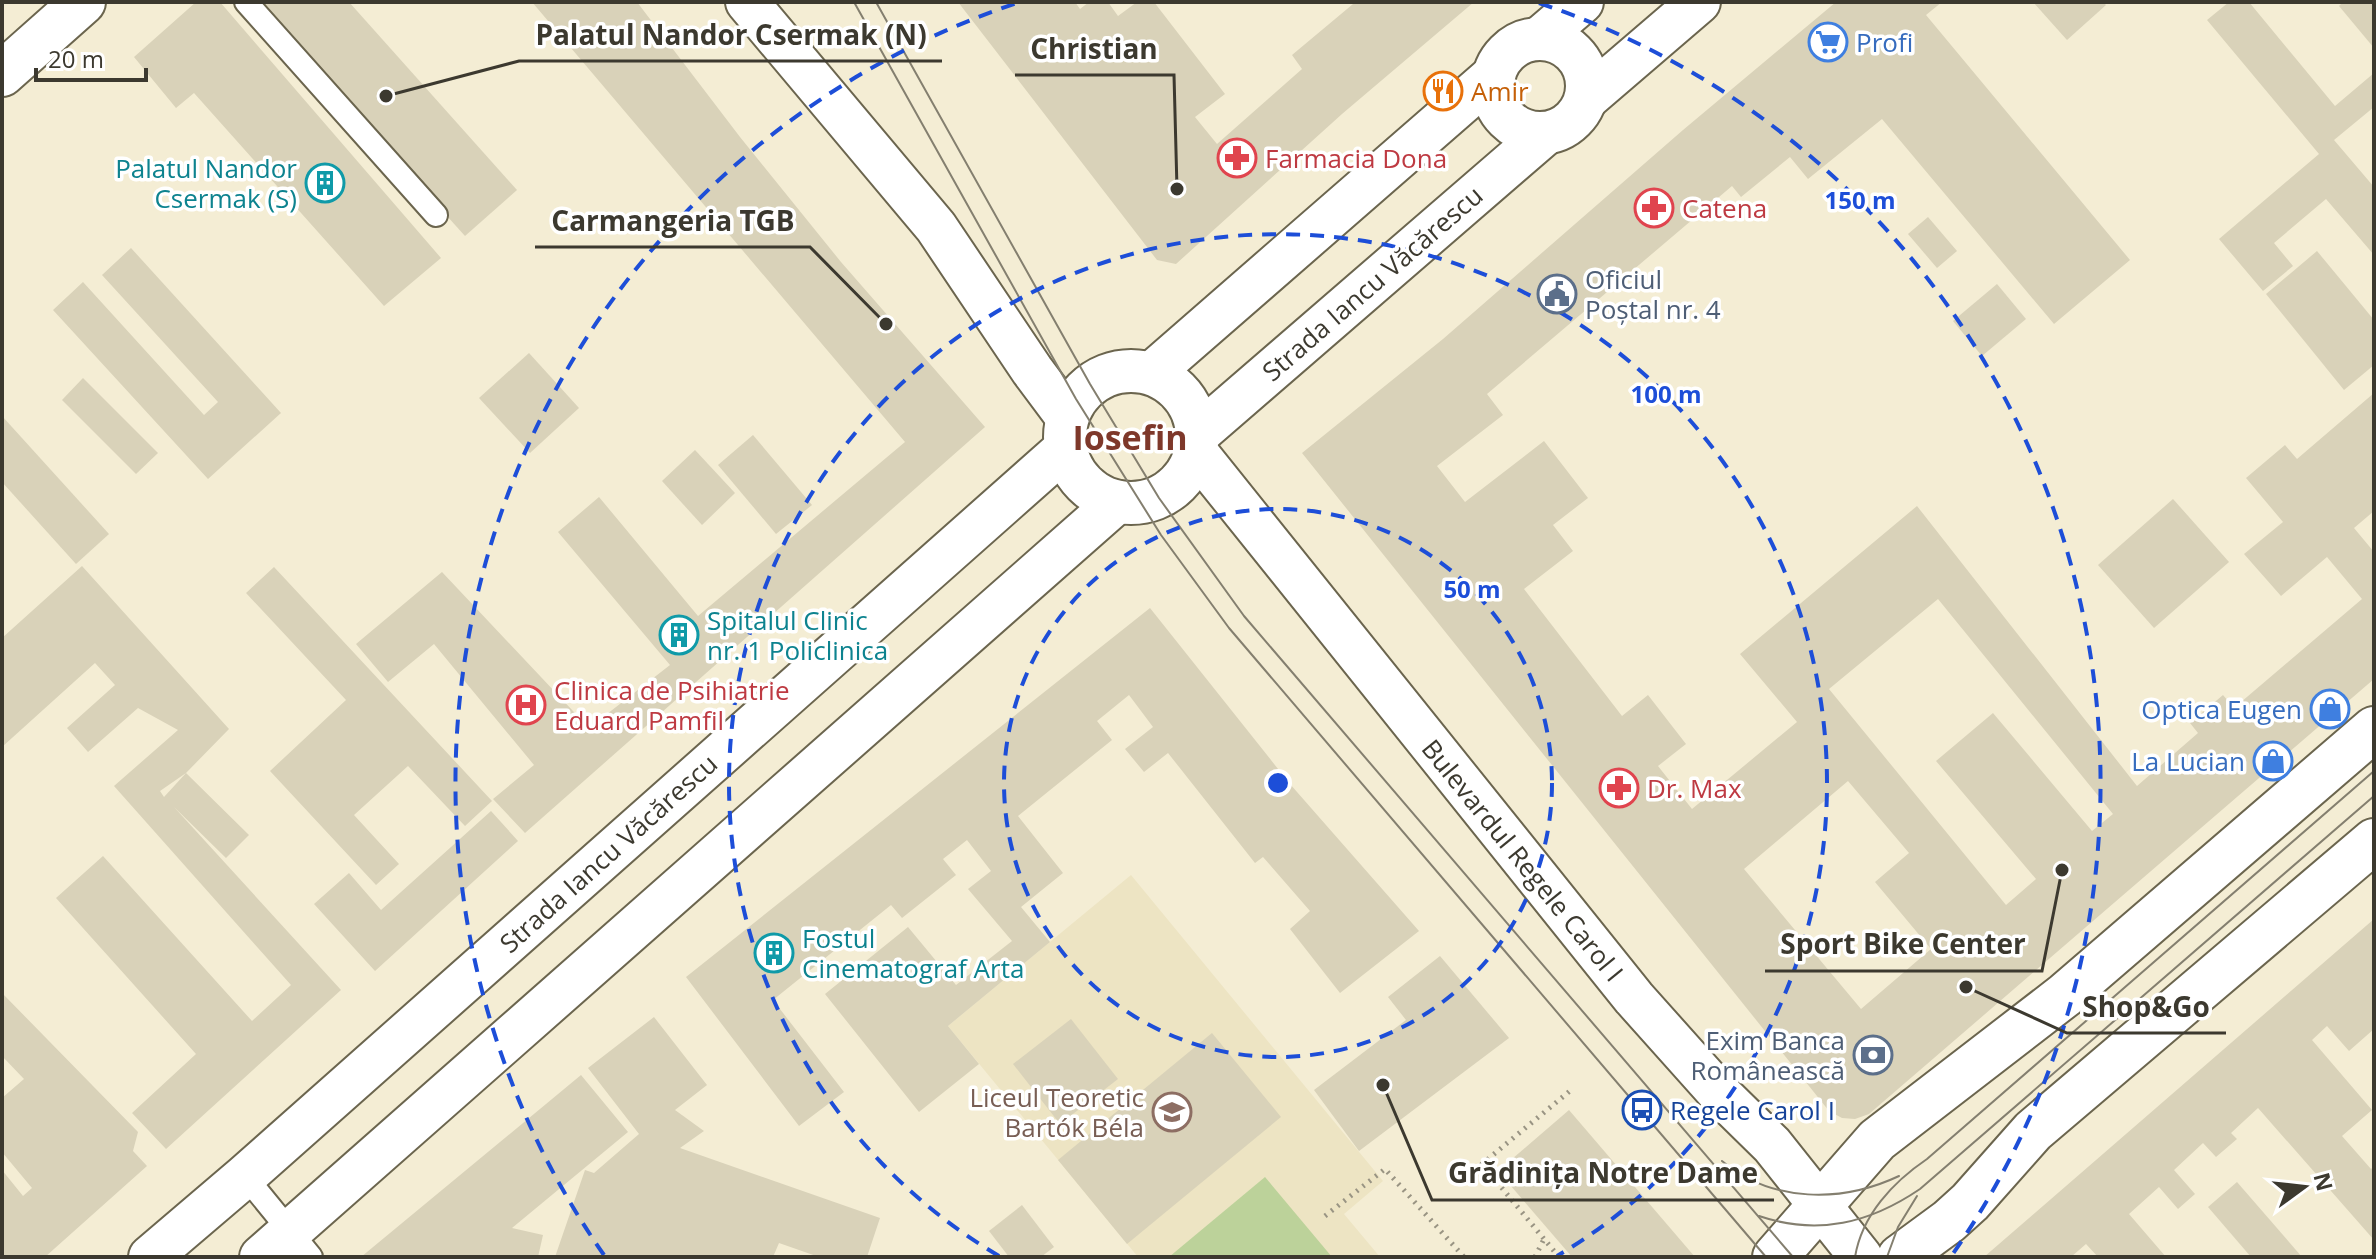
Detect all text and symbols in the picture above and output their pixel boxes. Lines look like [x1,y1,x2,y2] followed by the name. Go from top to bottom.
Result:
[519,9,942,61] callout: Palatul Nandor Csermak (N)
[535,15,927,53] text: Palatul Nandor Csermak (N)
[1807,21,1849,63] supermarket icon: Profi
[1015,23,1174,75] callout: Christian
[1856,24,1913,60] place label: Profi
[1030,29,1158,67] text: Christian
[36,32,146,82] scale bar
[48,42,104,75] text: 20 m
[1422,70,1464,112] restaurant icon: Amir
[1471,73,1529,109] place label: Amir
[1216,137,1258,179] pharmacy icon: Farmacia Dona
[1265,140,1447,176] place label: Farmacia Dona
[115,150,297,216] place label: Palatul Nandor Csermak (S)
[304,162,346,204] building icon: Palatul Nandor Csermak (S)
[1254,177,1490,389] street label: Strada Iancu Văcărescu
[1825,183,1895,216] text: 150 m
[1633,187,1675,229] pharmacy icon: Catena
[1682,190,1767,226] place label: Catena
[535,195,810,247] callout: Carmangeria TGB
[551,201,795,239] text: Carmangeria TGB
[1585,261,1721,327] place label: Oficiul Poștal nr. 4
[1536,273,1578,315] public building icon: Oficiul Poștal nr. 4
[1631,377,1701,410] text: 100 m
[1072,414,1188,460] district label: Iosefin
[1443,572,1501,605] text: 50 m
[707,602,888,668] place label: Spitalul Clinic nr. 1 Policlinica
[658,614,700,656] building icon: Spitalul Clinic nr. 1 Policlinica
[554,672,790,738] place label: Clinica de Psihiatrie Eduard Pamfil
[505,684,547,726] hospital icon: Clinica de Psihiatrie Eduard Pamfil
[2309,688,2351,730] shop icon: Optica Eugen
[2141,691,2302,727] place label: Optica Eugen
[1414,731,1632,989] street label: Bulevardul Regele Carol I
[2252,740,2294,782] shop icon: La Lucian
[2131,743,2245,779] place label: La Lucian
[491,745,725,961] street label: Strada Iancu Văcărescu
[1598,767,1640,809] pharmacy icon: Dr. Max
[1264,769,1292,797] centre of rings
[1647,770,1742,806] place label: Dr. Max
[1765,919,2042,971] callout: Sport Bike Center
[802,920,1024,986] place label: Fostul Cinematograf Arta
[1780,924,2026,962] text: Sport Bike Center
[753,932,795,974] building icon: Fostul Cinematograf Arta
[2067,981,2226,1033] callout: Shop&Go
[2082,987,2210,1025] text: Shop&Go
[1691,1022,1845,1088] place label: Exim Banca Românească
[1852,1034,1894,1076] bank icon: Exim Banca Românească
[969,1079,1144,1145] place label: Liceul Teoretic Bartók Béla
[1621,1089,1663,1131] bus stop icon: Regele Carol I
[1151,1091,1193,1133] school or university icon: Liceul Teoretic Bartók Béla
[1670,1092,1835,1128] place label: Regele Carol I
[2264,1147,2344,1227] north arrow
[1432,1148,1774,1200] callout: Grădinița Notre Dame
[1448,1153,1758,1191] text: Grădinița Notre Dame
[2307,1169,2341,1194] text: N

